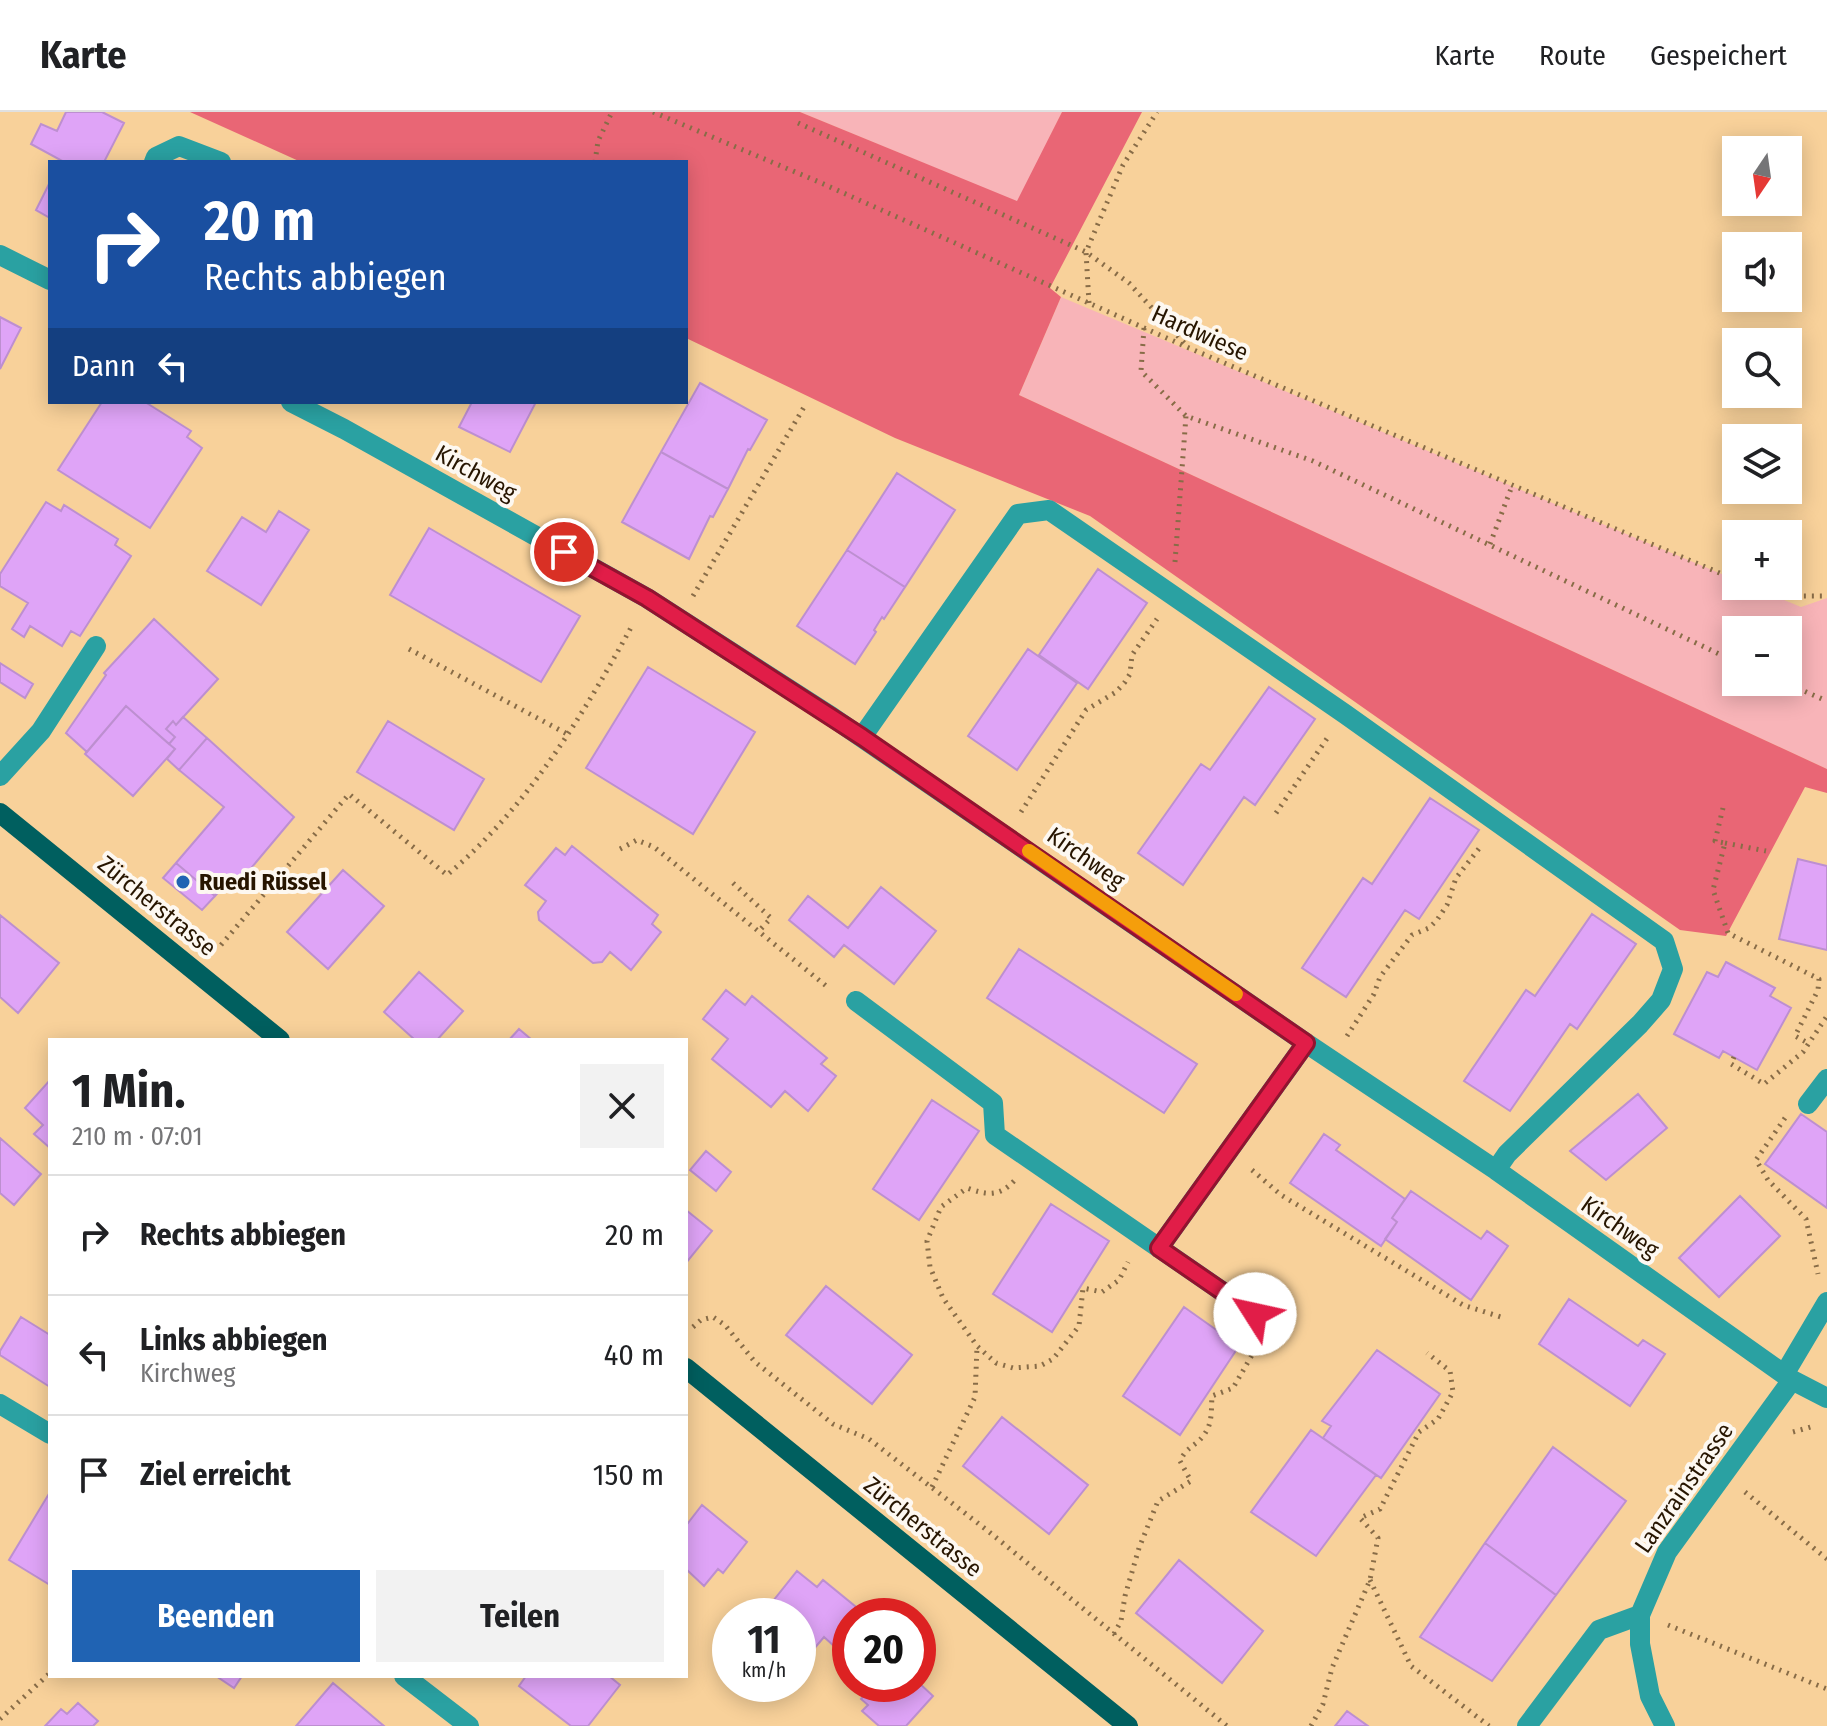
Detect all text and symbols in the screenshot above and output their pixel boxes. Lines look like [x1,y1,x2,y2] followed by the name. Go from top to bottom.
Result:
[40,32,127,78] text: Karte
[1434,39,1495,72] text: Karte
[1539,39,1606,72] text: Route
[1650,39,1787,72] text: Gespeichert
[1722,136,1802,216] north arrow
[1722,136,1802,696] map controls
[204,188,315,255] text: 20 m
[72,192,176,296] icon: right
[1722,232,1802,312] button: sound
[204,256,447,300] text: Rechts abbiegen
[1147,299,1253,367] street label: Hardwiese
[1722,328,1802,408] button: search
[151,344,195,388] icon: left
[72,348,135,384] text: Dann
[1722,424,1802,504] button: layers
[431,439,522,507] street label: Kirchweg
[530,518,598,586] pin
[1722,520,1802,600] button: +
[542,530,586,574] icon: arrive
[1722,616,1802,696] button: −
[1042,821,1131,895] street label: Kirchweg
[92,850,222,962] street label: Zürcherstrasse
[199,868,327,896] place label: Ruedi Rüssel
[174,873,192,891] marker: Ruedi Rüssel
[72,1062,185,1120] text: 1 Min.
[580,1064,664,1148] button: close
[72,1121,203,1152] text: 210 m · 07:01
[1576,1190,1665,1264] street label: Kirchweg
[72,1213,116,1257] icon: right
[140,1217,346,1253] text: Rechts abbiegen
[605,1217,664,1253] text: 20 m
[1213,1272,1297,1356] position arrow
[140,1322,328,1358] text: Links abbiegen
[72,1333,116,1377] icon: left
[604,1337,664,1373] text: 40 m
[140,1358,236,1389] text: Kirchweg
[1629,1418,1739,1558] street label: Lanzrainstrasse
[72,1453,116,1497] icon: arrive
[140,1457,291,1493] text: Ziel erreicht
[593,1457,664,1493] text: 150 m
[858,1471,988,1583] street label: Zürcherstrasse
[72,1570,360,1662] button: Beenden
[376,1570,664,1662] button: Teilen
[832,1598,936,1702] speed limit sign: 20
[747,1616,781,1664] text: 11
[742,1658,786,1682] text: km/h

